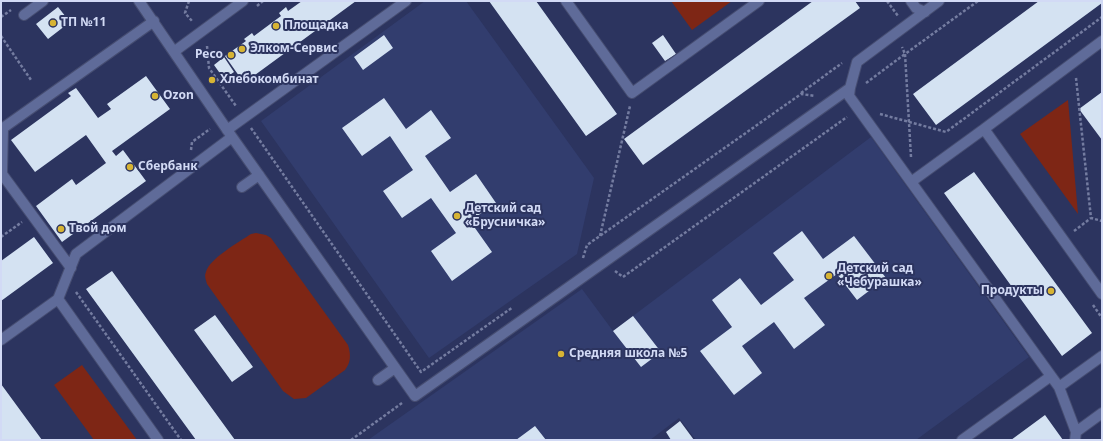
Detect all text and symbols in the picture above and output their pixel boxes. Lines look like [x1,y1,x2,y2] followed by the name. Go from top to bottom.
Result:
[61,16,106,30] place label: ТП №11
[48,18,58,28] marker: ТП №11
[284,19,349,33] place label: Площадка
[271,21,281,31] marker: Площадка
[250,42,338,56] place label: Элком-Сервис
[237,44,247,54] marker: Элком-Сервис
[195,48,223,62] place label: Ресо
[226,50,236,60] marker: Ресо
[220,73,319,87] place label: Хлебокомбинат
[207,75,217,85] marker: Хлебокомбинат
[163,89,194,103] place label: Ozon
[150,91,160,101] marker: Ozon
[138,160,198,174] place label: Сбербанк
[125,162,135,172] marker: Сбербанк
[465,202,545,230] place label: Детский сад «Брусничка»
[452,211,462,221] marker: Детский сад «Брусничка»
[69,222,127,236] place label: Твой дом
[56,224,66,234] marker: Твой дом
[837,262,922,290] place label: Детский сад «Чебурашка»
[824,271,834,281] marker: Детский сад «Чебурашка»
[981,284,1043,298] place label: Продукты
[1046,286,1056,296] marker: Продукты
[569,347,687,361] place label: Средняя школа №5
[556,349,566,359] marker: Средняя школа №5

